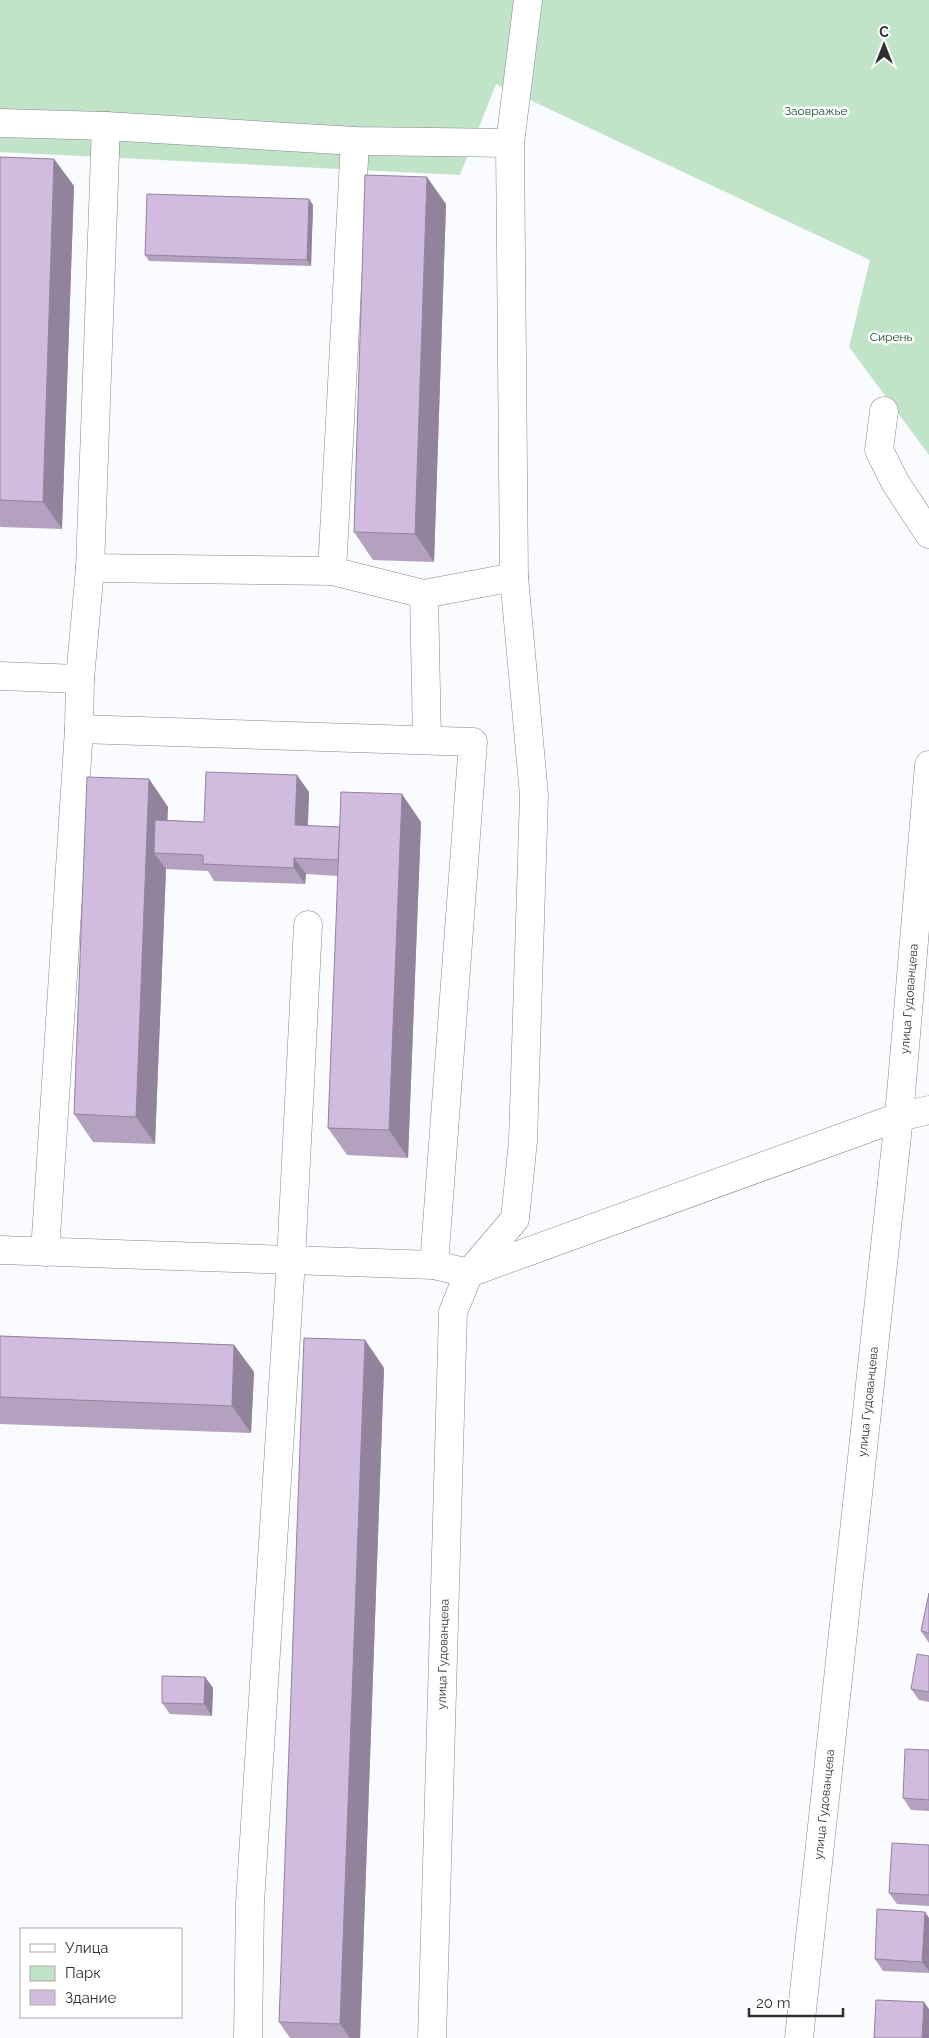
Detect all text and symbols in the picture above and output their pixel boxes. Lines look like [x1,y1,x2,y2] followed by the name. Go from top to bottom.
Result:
[859,20,909,70] north arrow
[879,24,889,40] text: С
[785,104,847,118] park label: Заовражье
[870,330,912,344] park label: Сирень
[897,943,921,1055] street label: улица Гудованцева
[855,1346,881,1458] street label: улица Гудованцева
[435,1599,452,1710] street label: улица Гудованцева
[811,1749,837,1860] street label: улица Гудованцева
[20,1928,182,2018] legend
[65,1939,109,1957] text: Улица
[65,1964,101,1982] text: Парк
[749,1986,843,2018] scale bar
[65,1989,117,2007] text: Здание
[756,1994,791,2012] text: 20 m

